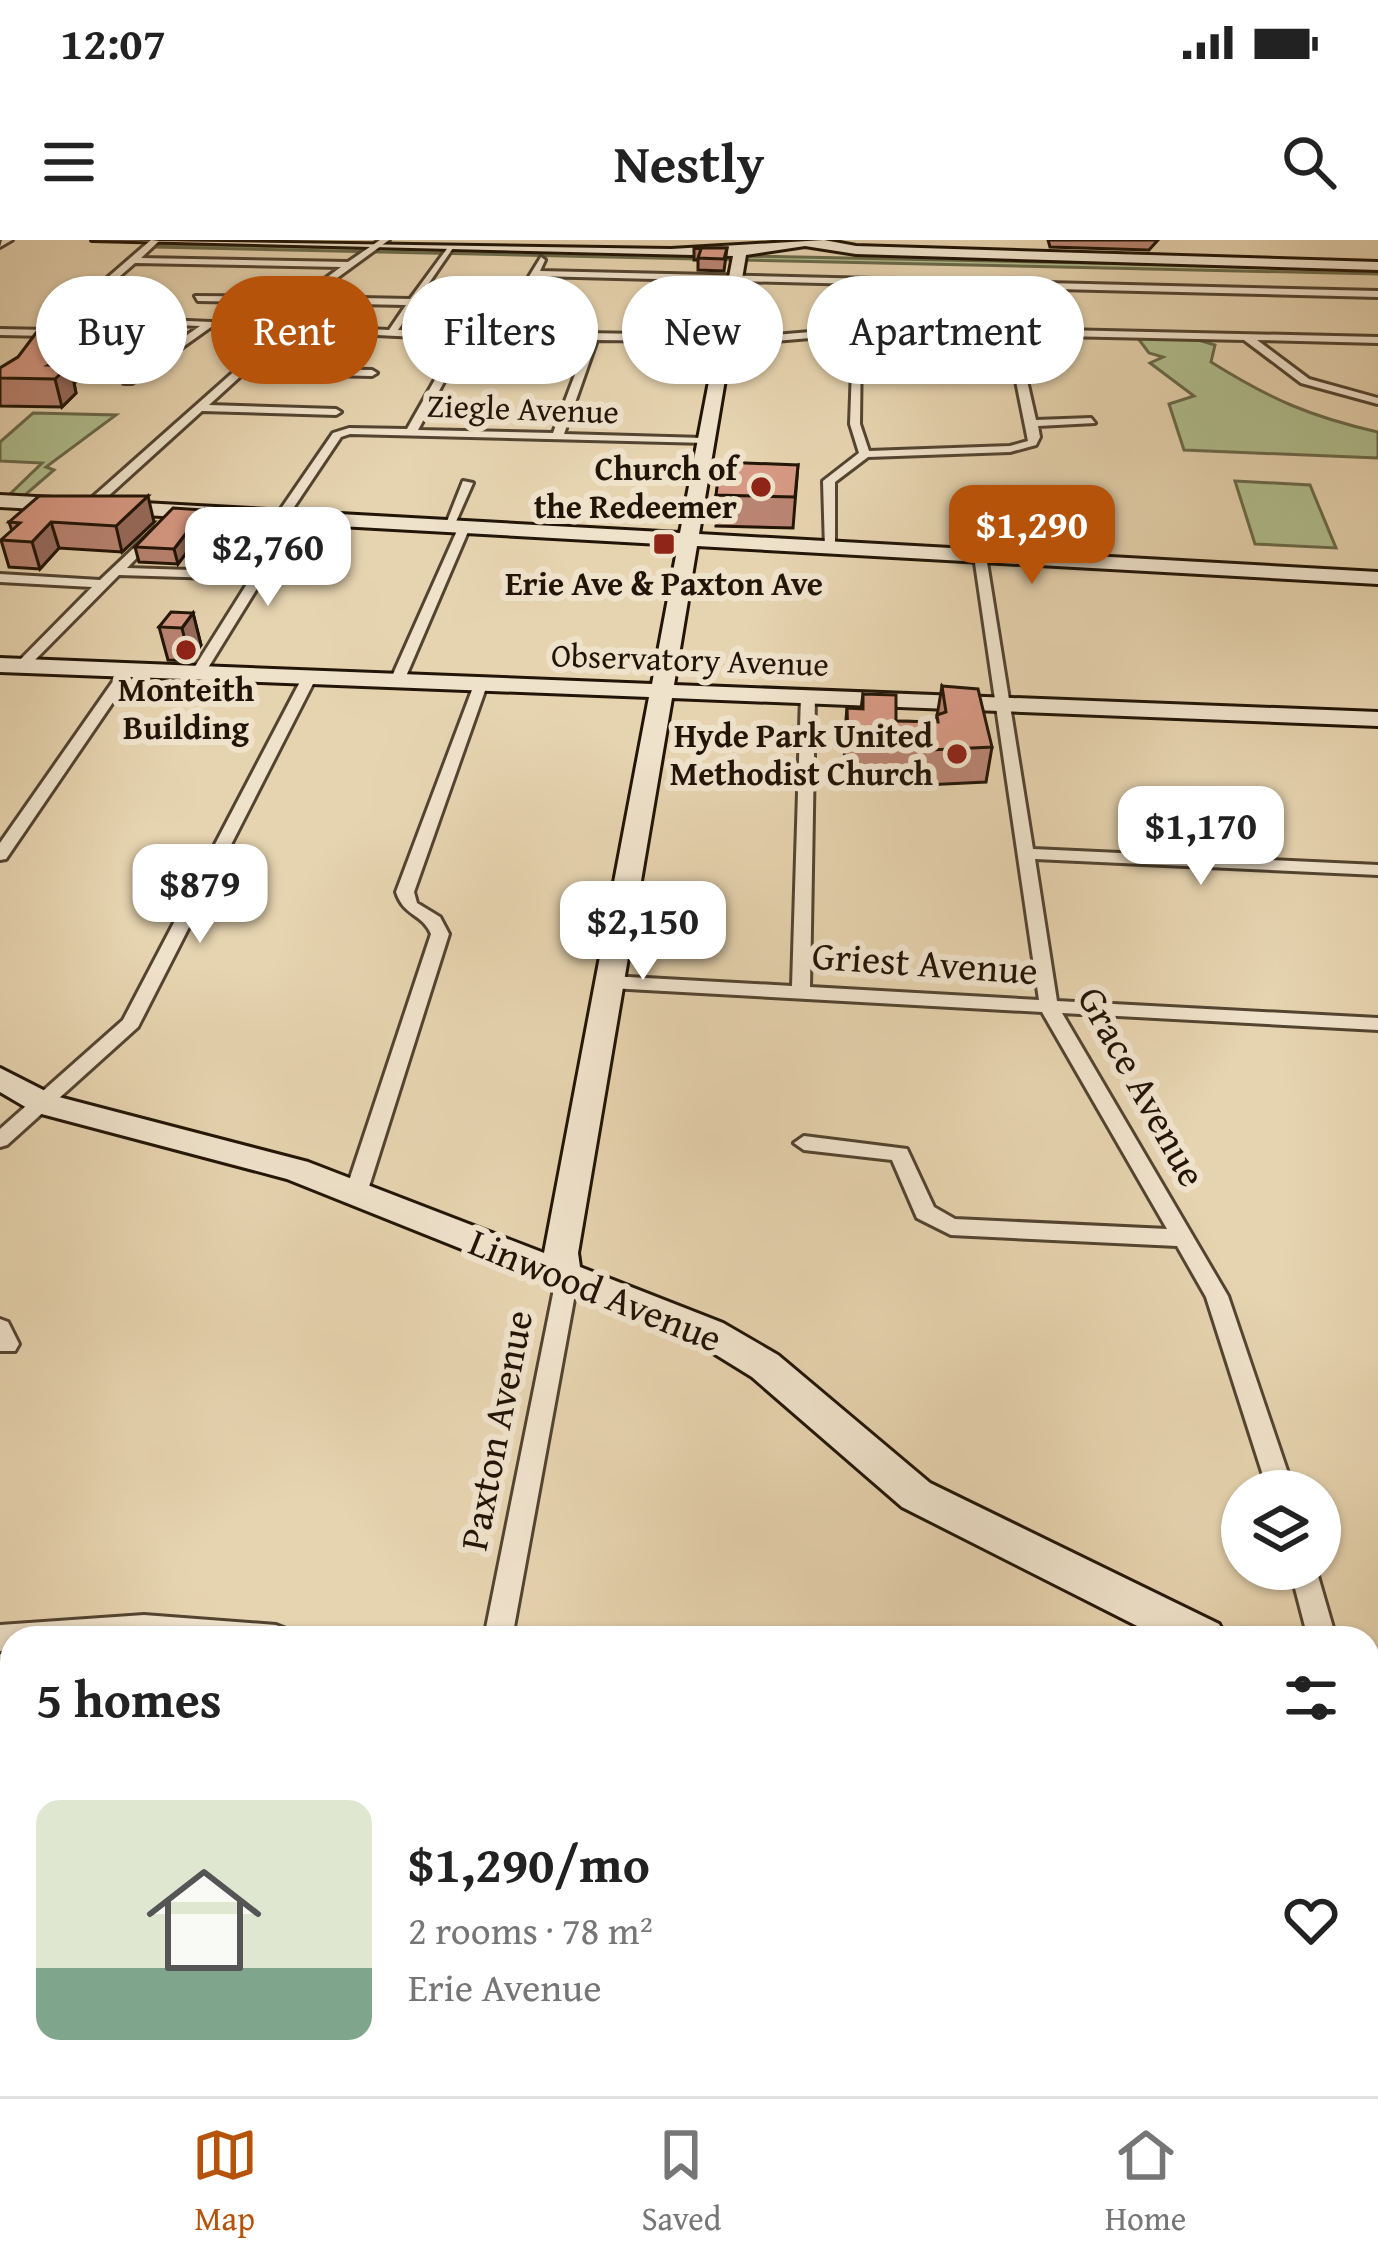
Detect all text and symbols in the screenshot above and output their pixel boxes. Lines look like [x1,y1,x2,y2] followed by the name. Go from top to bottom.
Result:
[60,10,166,75] text: 12:07
[614,123,764,202] text: Nestly
[36,129,102,195] icon: menu
[1276,129,1342,195] icon: search
[36,276,187,384] chip: Buy
[211,276,378,384] chip: Rent
[402,276,598,384] chip: Filters
[622,276,783,384] chip: New
[807,276,1084,384] chip: Apartment
[426,381,620,435] street label: Ziegle Avenue
[534,444,740,530] place label: Church of the Redeemer
[748,474,774,500] marker: Church of the Redeemer
[934,485,1130,587] pin: $1,290
[976,495,1088,552] text: $1,290
[170,507,366,609] pin: $2,760
[212,517,324,574] text: $2,760
[651,531,677,557] marker: Erie Ave & Paxton Ave
[505,559,823,607] place label: Erie Ave & Paxton Ave
[550,630,830,688] street label: Observatory Avenue
[173,637,199,663] marker: Monteith Building
[118,665,255,751] place label: Monteith Building
[670,711,933,797] place label: Hyde Park United Methodist Church
[944,741,970,767] marker: Hyde Park United Methodist Church
[1103,786,1299,888] pin: $1,170
[1145,796,1257,853] text: $1,170
[129,844,271,946] pin: $879
[160,854,240,911] text: $879
[545,881,741,983] pin: $2,150
[587,891,699,948] text: $2,150
[810,926,1040,998] street label: Griest Avenue
[1064,975,1222,1197] street label: Grace Avenue
[461,1212,731,1366] street label: Linwood Avenue
[444,1305,546,1555] street label: Paxton Avenue
[1221,1470,1341,1590] map controls
[1221,1470,1341,1590] button: layers
[36,1661,222,1736] text: 5 homes
[1278,1665,1344,1731] icon: filters
[408,1826,650,1901] text: $1,290/mo
[132,1848,276,1992] icon: home
[1278,1887,1344,1953] icon: heart
[408,1901,653,1958] text: 2 rooms · 78 m²
[408,1958,601,2015] text: Erie Avenue
[192,2122,258,2242] tab: Map
[641,2122,721,2242] tab: Saved
[1105,2122,1186,2242] tab: Home

